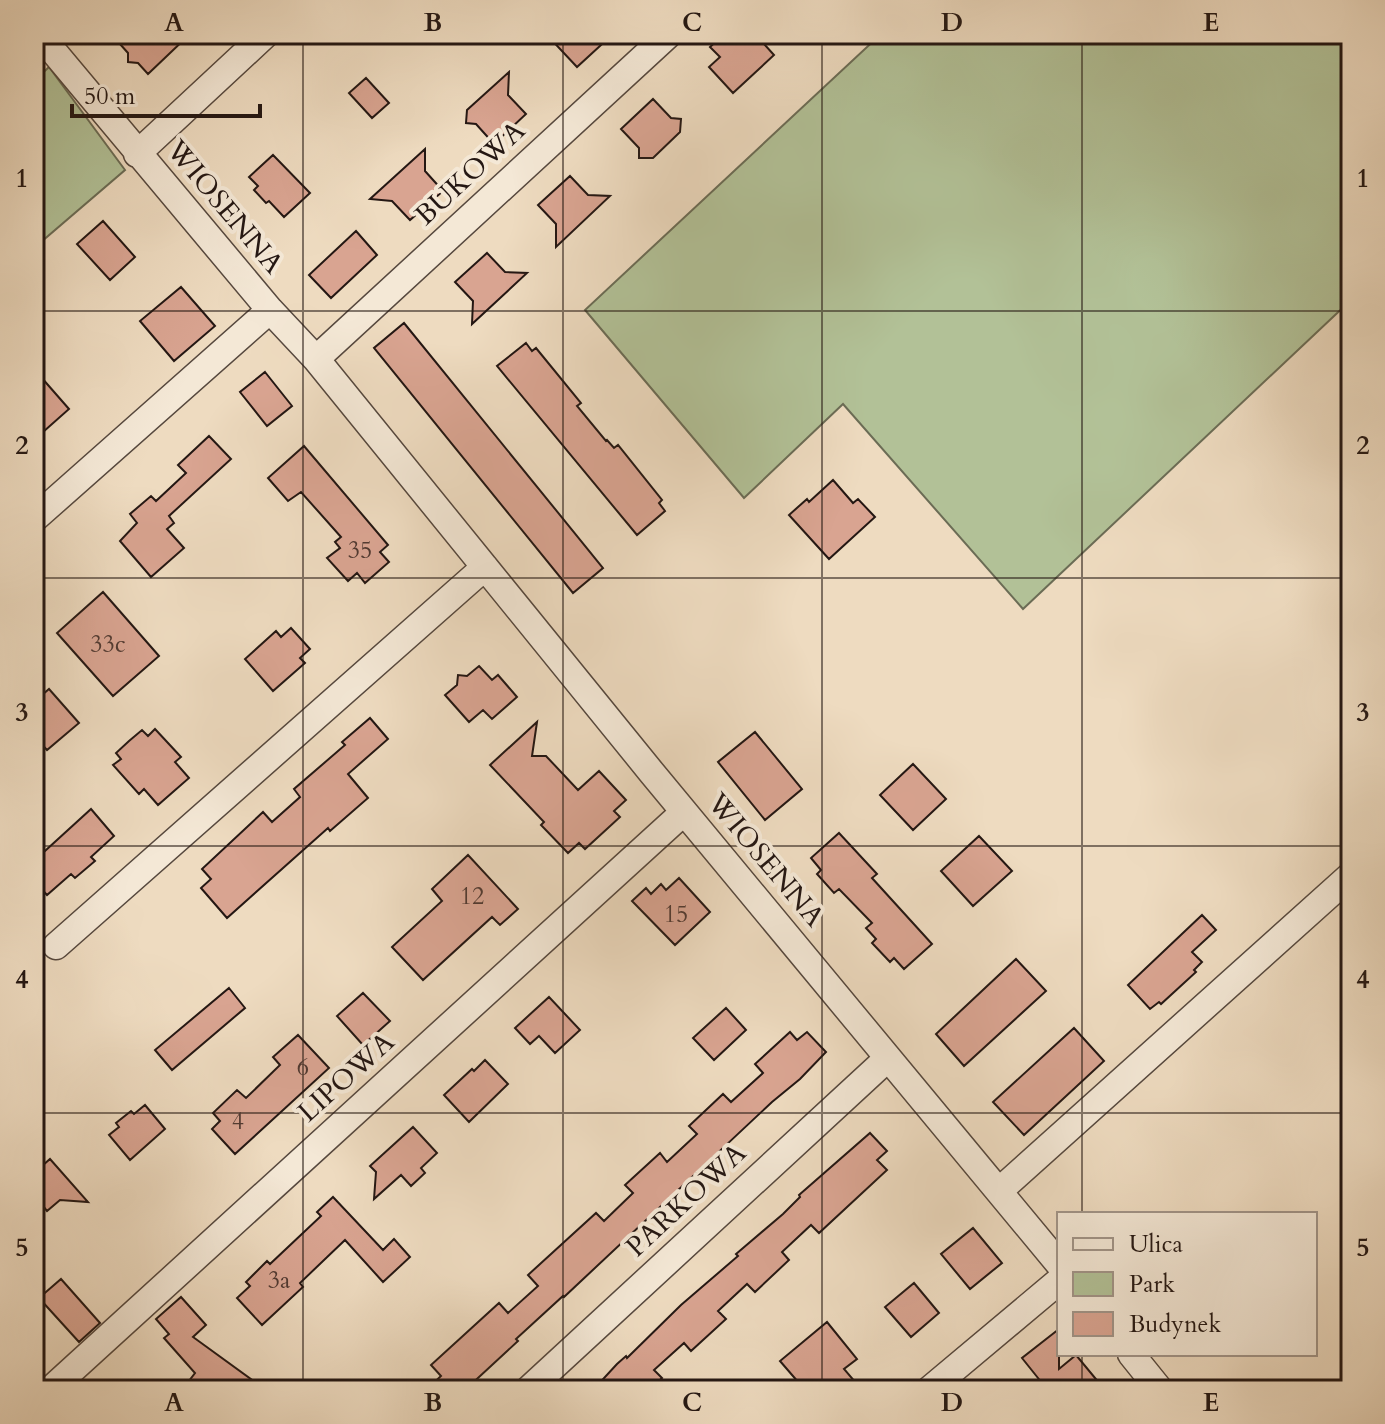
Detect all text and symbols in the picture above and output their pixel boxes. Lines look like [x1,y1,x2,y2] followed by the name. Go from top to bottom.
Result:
[164,5,184,40] text: A
[424,5,442,40] text: B
[682,5,702,40] text: C
[941,5,963,40] text: D
[1203,5,1219,40] text: E
[72,68,260,118] scale bar
[84,80,136,113] text: 50 m
[407,112,533,234] street label: BUKOWA
[157,131,292,282] street label: WIOSENNA
[15,161,29,196] text: 1
[1356,161,1370,196] text: 1
[15,428,29,463] text: 2
[1356,428,1370,463] text: 2
[348,534,372,567] house number: 35
[90,628,126,661] house number: 33c
[15,695,29,730] text: 3
[1356,695,1370,730] text: 3
[698,784,833,935] street label: WIOSENNA
[460,880,484,913] house number: 12
[664,898,688,931] house number: 15
[15,962,29,997] text: 4
[1356,962,1370,997] text: 4
[289,1023,403,1131] street label: LIPOWA
[297,1051,309,1084] house number: 6
[232,1105,244,1138] house number: 4
[618,1134,755,1266] street label: PARKOWA
[1057,1212,1317,1356] legend
[1129,1228,1183,1261] text: Ulica
[15,1230,29,1265] text: 5
[1356,1230,1370,1265] text: 5
[268,1264,291,1297] house number: 3a
[1129,1268,1175,1301] text: Park
[1129,1308,1221,1341] text: Budynek
[164,1385,184,1420] text: A
[424,1385,442,1420] text: B
[682,1385,702,1420] text: C
[941,1385,963,1420] text: D
[1203,1385,1219,1420] text: E

